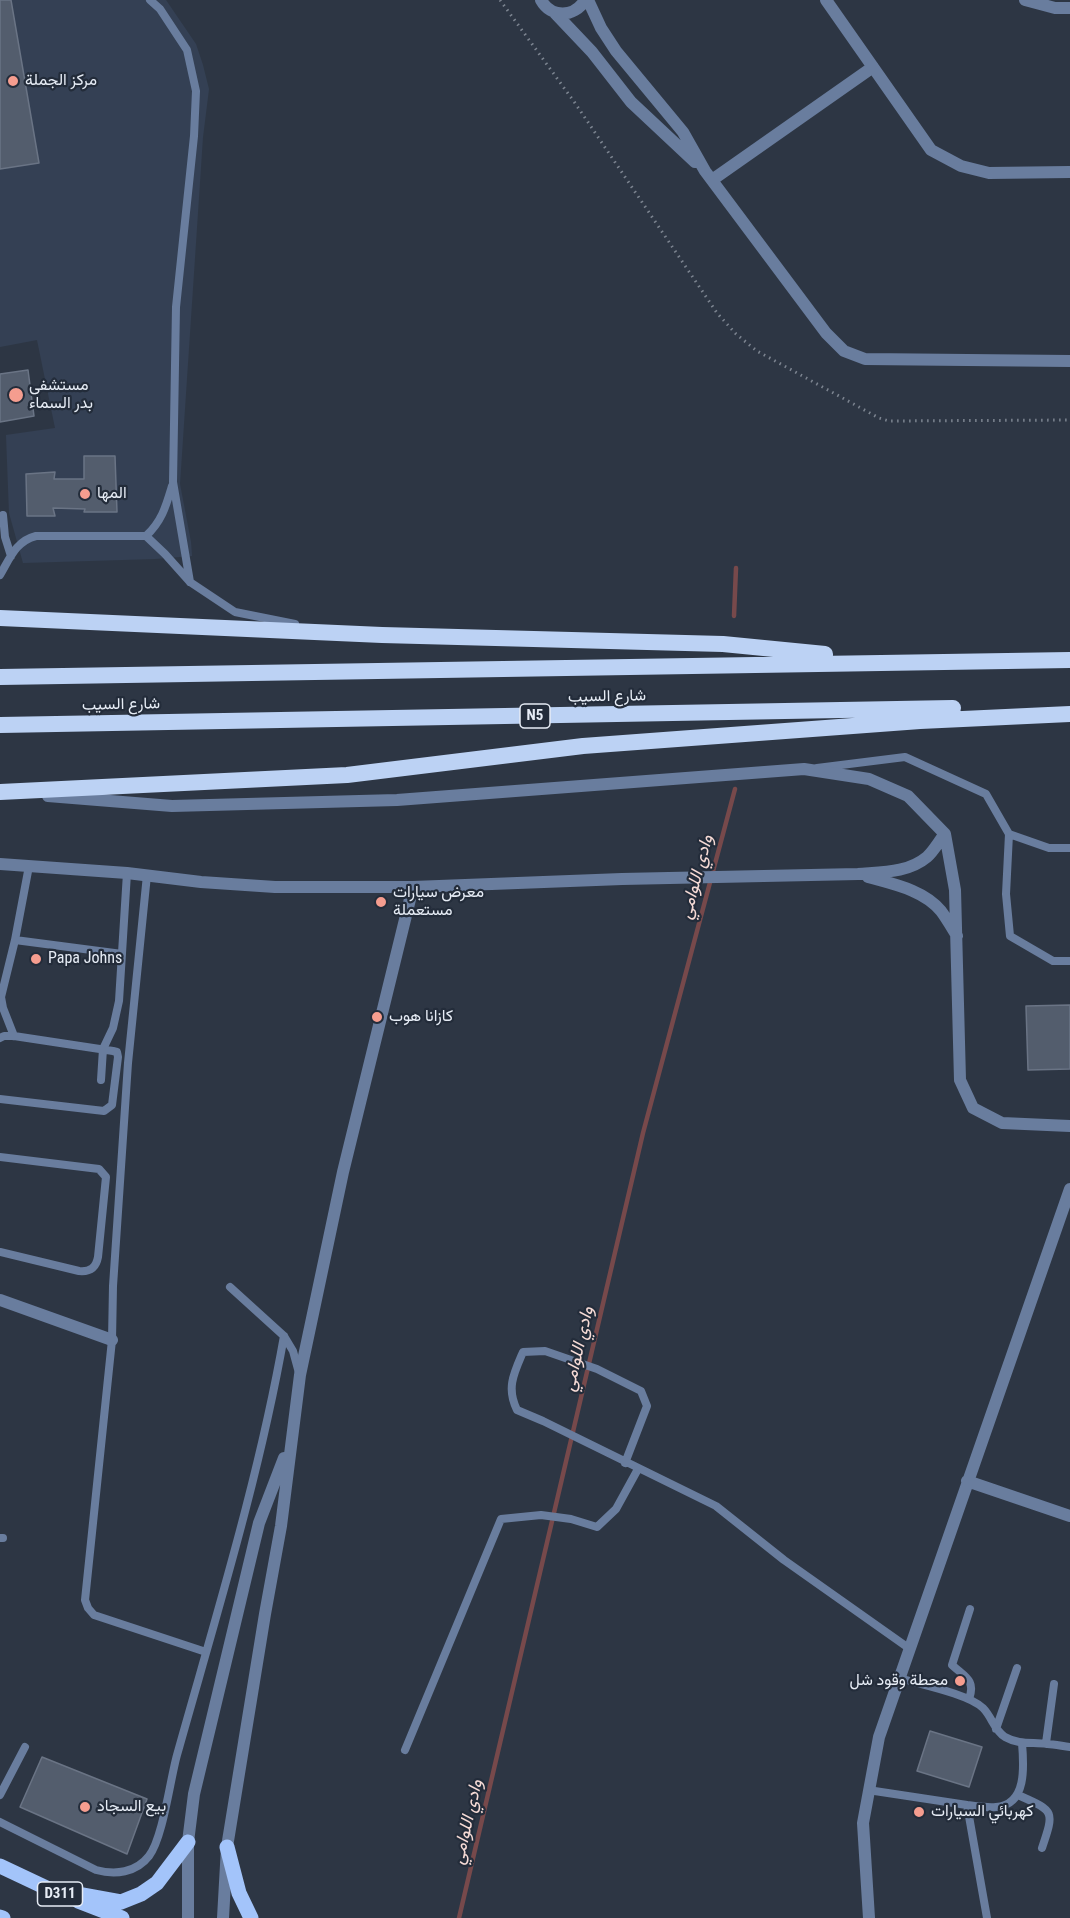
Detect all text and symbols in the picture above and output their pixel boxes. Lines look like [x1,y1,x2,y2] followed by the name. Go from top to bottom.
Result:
[25,71,97,91] place label: مركز الجملة
[6,74,20,88] marker: مركز الجملة
[29,376,93,414] place label: مستشفى بدر السماء
[7,386,25,404] marker: مستشفى بدر السماء
[97,484,127,504] place label: المها
[78,487,92,501] marker: المها
[568,687,646,707] street label: شارع السيب
[82,695,160,715] street label: شارع السيب
[520,704,550,728] road number: N5
[675,832,719,922] water label: وادي اللوامي
[393,883,484,921] place label: معرض سيارات مستعملة
[374,895,388,909] marker: معرض سيارات مستعملة
[48,949,122,969] place label: Papa Johns
[29,952,43,966] marker: Papa Johns
[389,1007,453,1027] place label: كازانا هوب
[370,1010,384,1024] marker: كازانا هوب
[559,1304,599,1394] water label: وادي اللوامي
[850,1671,948,1691] place label: محطة وقود شل
[953,1674,967,1688] marker: محطة وقود شل
[448,1777,488,1867] water label: وادي اللوامي
[97,1797,166,1817] place label: بيع السجاد
[78,1800,92,1814] marker: بيع السجاد
[931,1802,1034,1822] place label: كهربائي السيارات
[912,1805,926,1819] marker: كهربائي السيارات
[38,1882,82,1906] road number: D311

